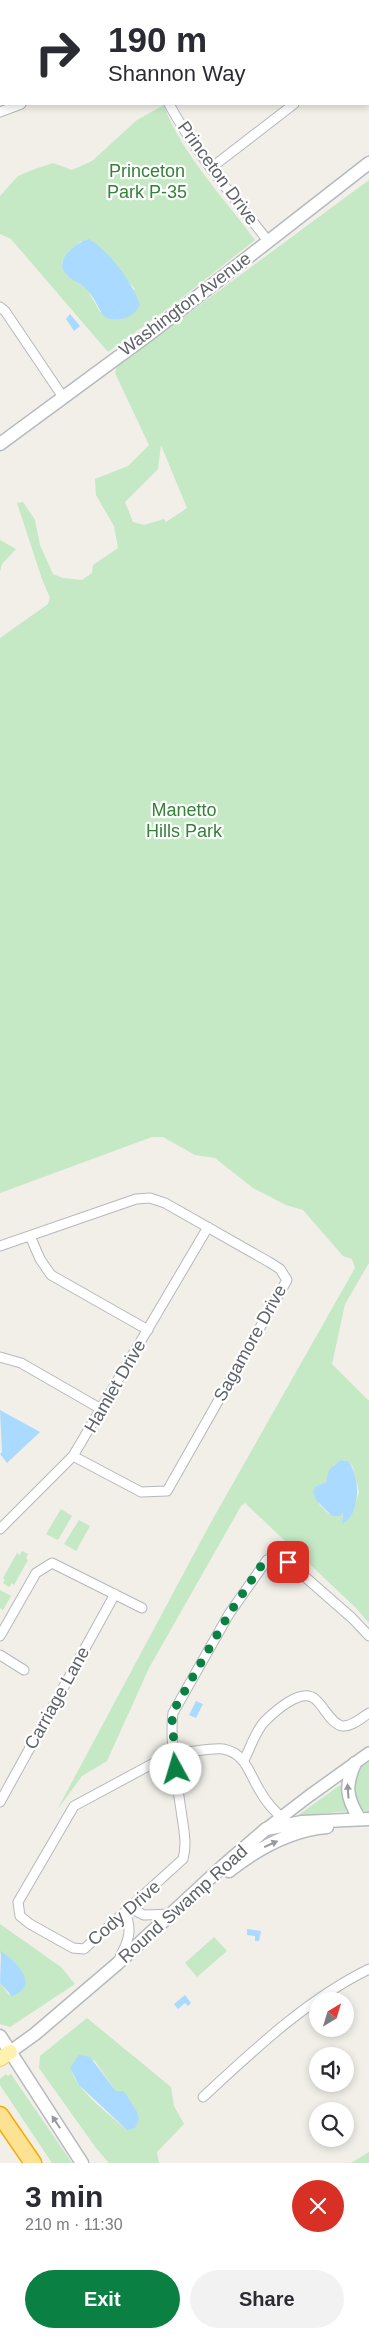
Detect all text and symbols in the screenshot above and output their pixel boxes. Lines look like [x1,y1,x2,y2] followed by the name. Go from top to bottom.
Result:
[25,20,90,85] icon: right
[108,20,207,59] text: 190 m
[108,61,245,86] text: Shannon Way
[174,117,262,229] street label: Princeton Drive
[107,161,187,202] park label: Princeton Park P-35
[115,248,255,360] street label: Washington Avenue
[146,800,223,841] park label: Manetto Hills Park
[210,1281,290,1405] street label: Sagamore Drive
[80,1336,150,1436] street label: Hamlet Drive
[267,1541,309,1583] pin
[274,1548,302,1576] icon: arrive
[21,1643,93,1753] street label: Carriage Lane
[149,1742,201,1794] position arrow
[344,1783,352,1799] one-way arrow
[264,1839,278,1847] one-way arrow
[115,1841,251,1967] street label: Round Swamp Road
[84,1876,164,1950] street label: Cody Drive
[309,1992,354,2038] north arrow
[309,1992,354,2147] map controls
[309,2047,354,2092] button: sound
[309,2102,354,2147] button: search
[51,2116,60,2129] one-way arrow
[25,2180,103,2213] text: 3 min
[292,2180,344,2232] button: close
[25,2216,123,2233] text: 210 m · 11:30
[25,2270,180,2328] button: Exit
[190,2270,344,2328] button: Share

